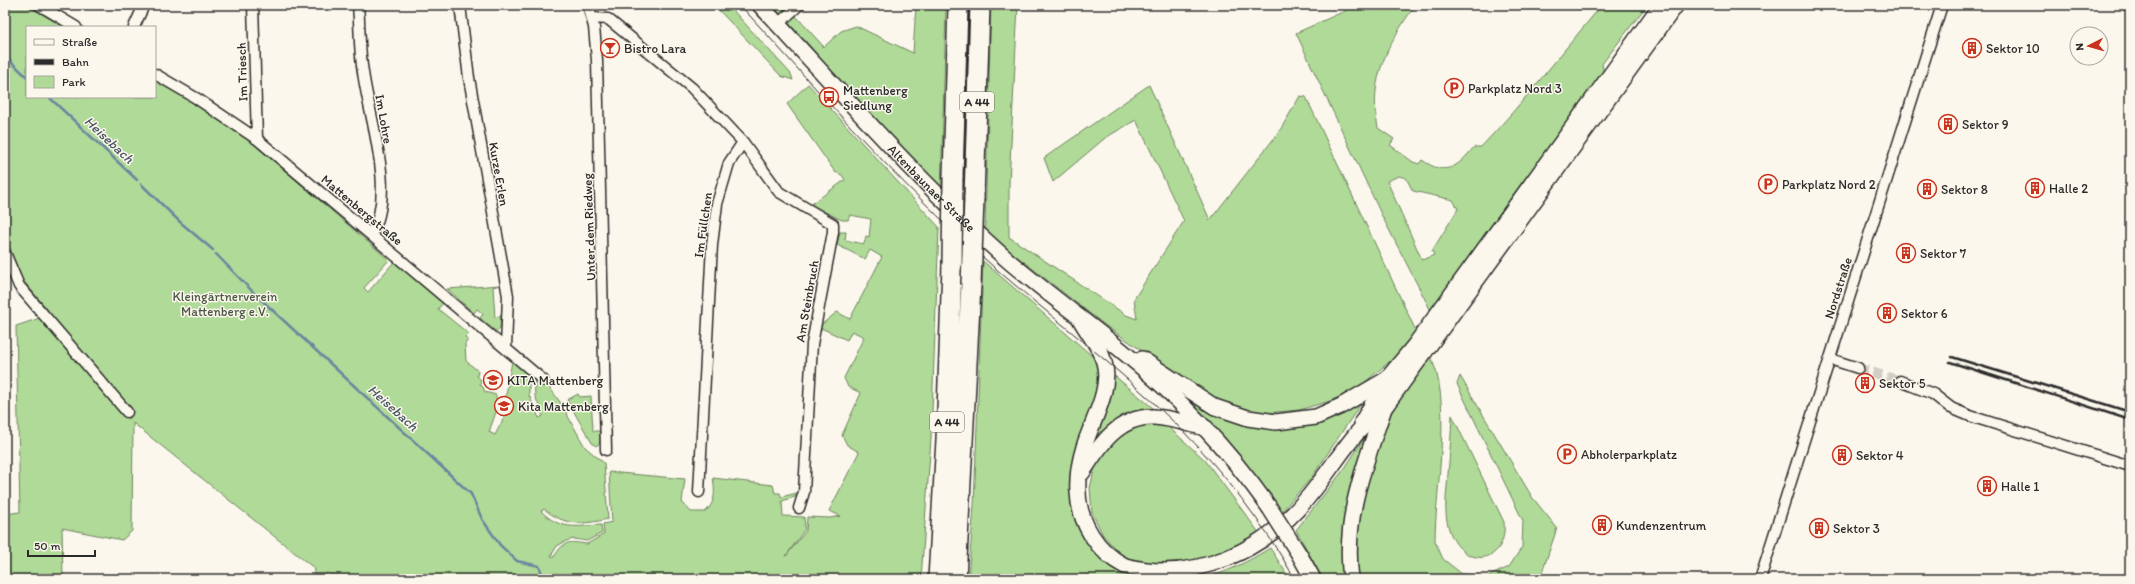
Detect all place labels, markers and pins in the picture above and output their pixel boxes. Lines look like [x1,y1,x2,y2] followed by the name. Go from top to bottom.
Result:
[599,37,621,59] bar icon: Bistro Lara
[1961,37,1983,59] building icon: Sektor 10
[624,41,687,56] place label: Bistro Lara
[1986,41,2040,56] place label: Sektor 10
[1443,77,1465,99] parking icon: Parkplatz Nord 3
[1468,81,1562,96] place label: Parkplatz Nord 3
[843,83,908,113] place label: Mattenberg Siedlung
[818,86,840,108] bus stop icon: Mattenberg Siedlung
[1937,113,1959,135] building icon: Sektor 9
[1962,117,2009,132] place label: Sektor 9
[1757,173,1779,195] parking icon: Parkplatz Nord 2
[1782,177,1876,192] place label: Parkplatz Nord 2
[2024,177,2046,199] building icon: Halle 2
[1916,178,1938,200] building icon: Sektor 8
[2049,181,2088,196] place label: Halle 2
[1941,182,1988,197] place label: Sektor 8
[1895,242,1917,264] building icon: Sektor 7
[1920,246,1967,261] place label: Sektor 7
[1876,302,1898,324] building icon: Sektor 6
[1901,306,1948,321] place label: Sektor 6
[482,369,504,391] school or university icon: KITA Mattenberg
[1854,372,1876,394] building icon: Sektor 5
[507,373,604,388] place label: KITA Mattenberg
[1879,376,1926,391] place label: Sektor 5
[493,395,515,417] school or university icon: Kita Mattenberg
[518,399,609,414] place label: Kita Mattenberg
[1556,443,1578,465] parking icon: Abholerparkplatz
[1831,444,1853,466] building icon: Sektor 4
[1581,447,1677,462] place label: Abholerparkplatz
[1856,448,1904,463] place label: Sektor 4
[1976,475,1998,497] building icon: Halle 1
[2001,479,2039,494] place label: Halle 1
[1591,514,1613,536] building icon: Kundenzentrum
[1808,517,1830,539] building icon: Sektor 3
[1616,518,1707,533] place label: Kundenzentrum
[1833,521,1880,536] place label: Sektor 3

